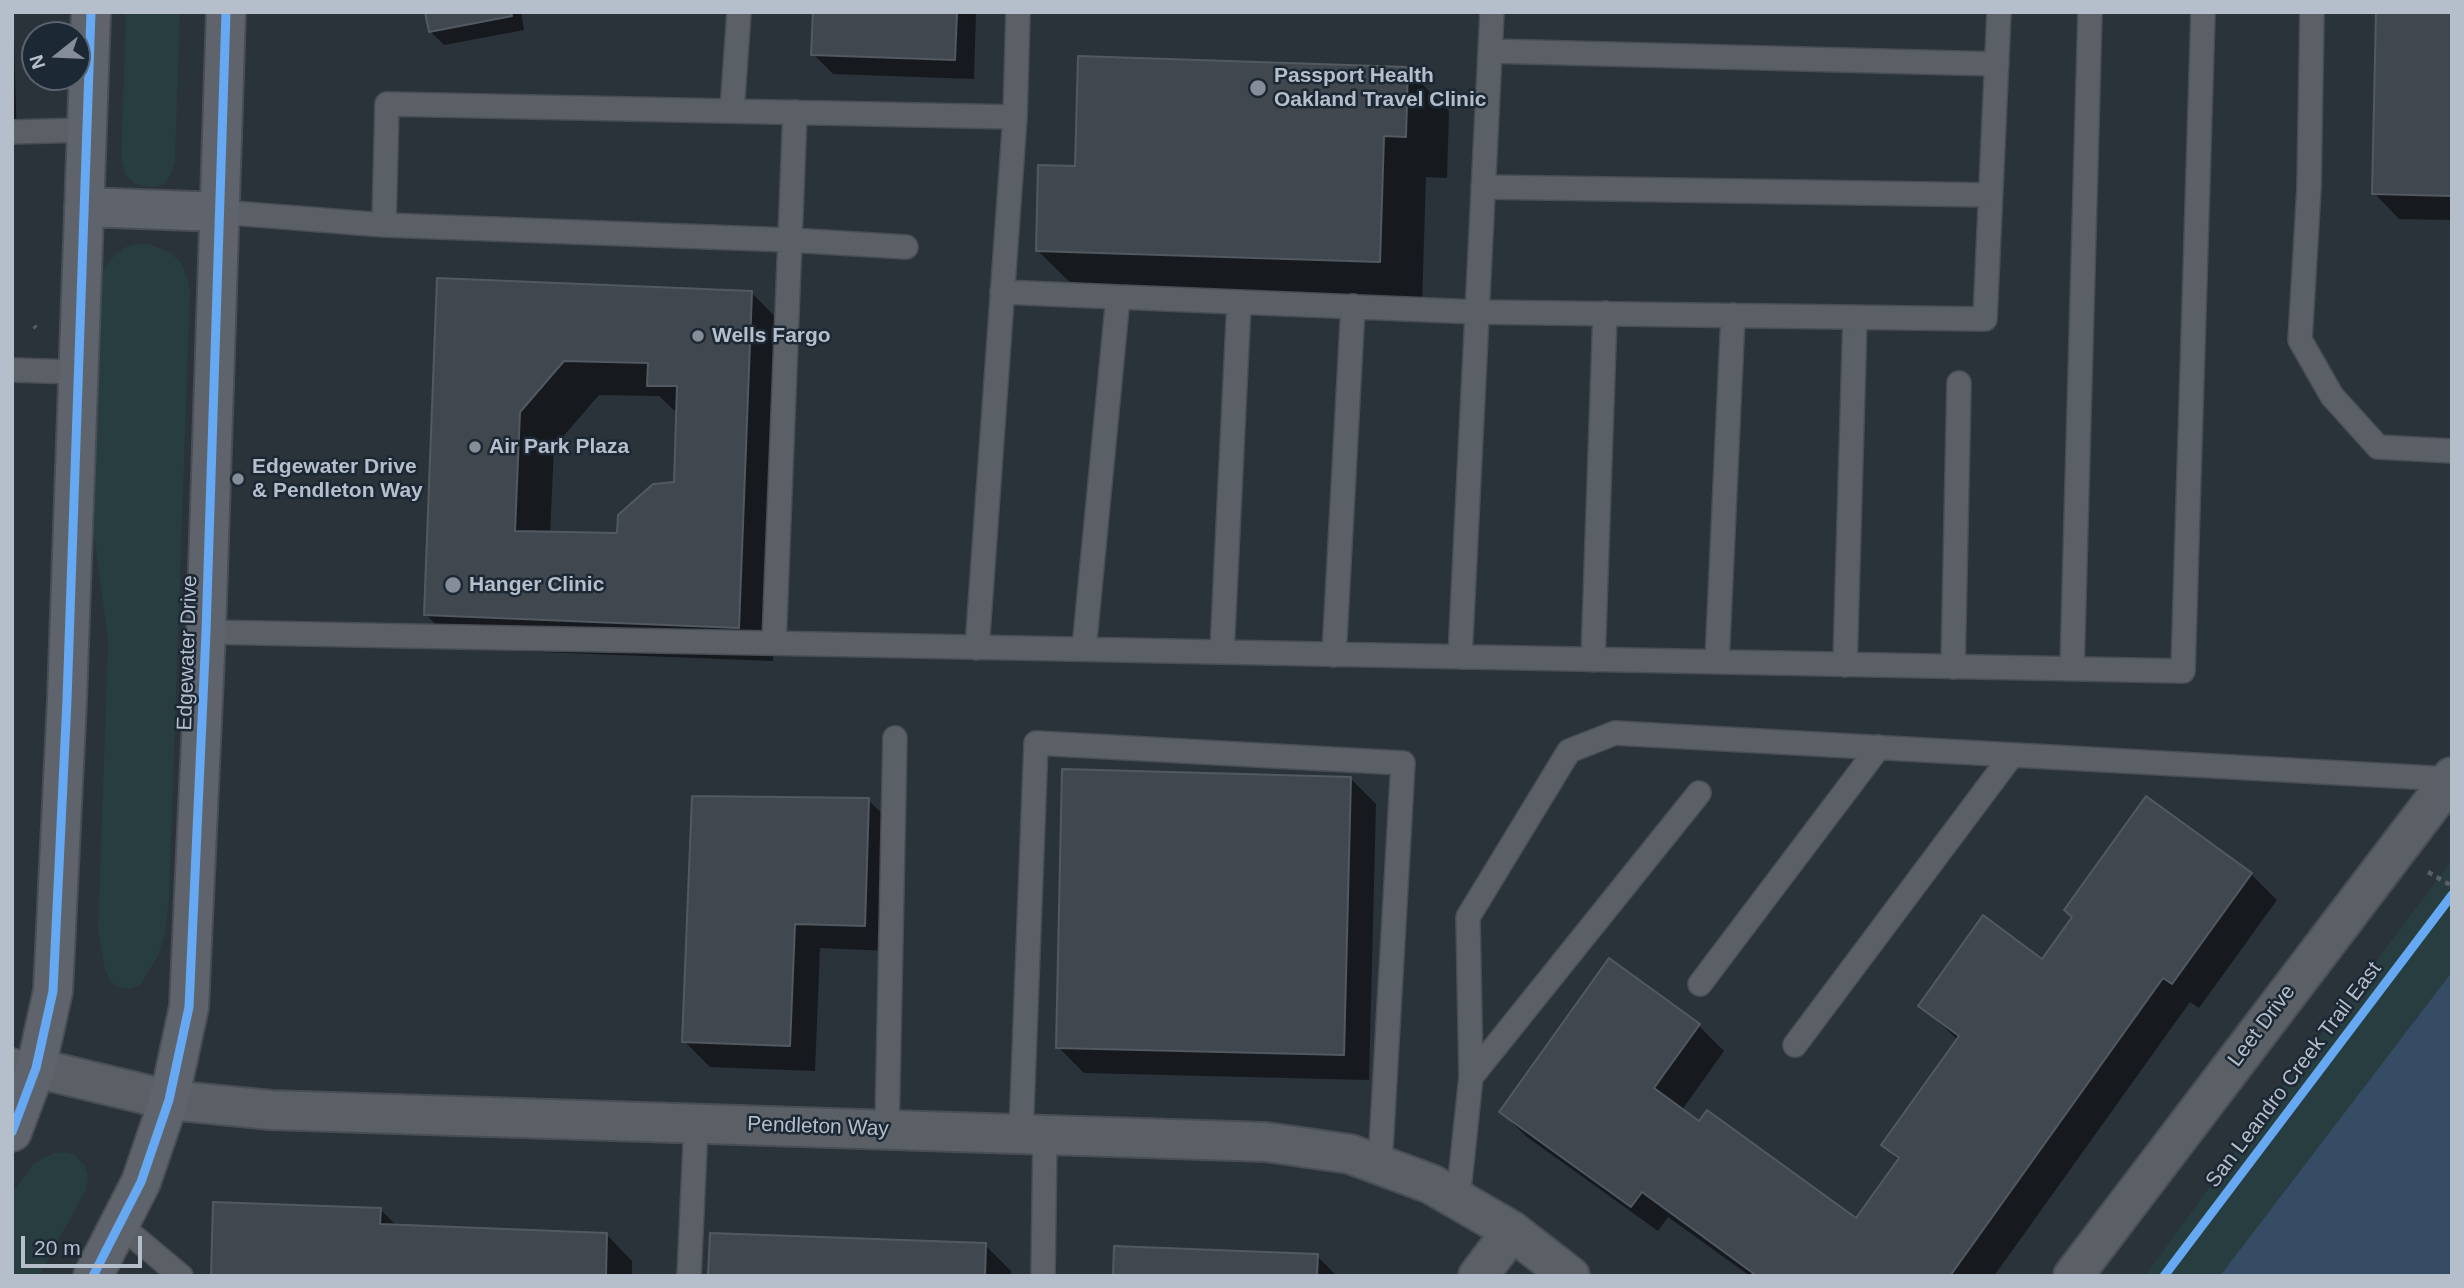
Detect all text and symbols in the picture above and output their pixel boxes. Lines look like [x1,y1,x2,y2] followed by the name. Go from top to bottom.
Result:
[21,21,91,91] north arrow
[25,52,50,72] text: N
[1274,63,1486,113] place label: Passport Health Oakland Travel Clinic
[1248,78,1268,98] marker: Passport Health Oakland Travel Clinic
[712,323,831,349] place label: Wells Fargo
[690,328,706,344] marker: Wells Fargo
[489,434,629,460] place label: Air Park Plaza
[467,439,483,455] marker: Air Park Plaza
[252,454,423,504] place label: Edgewater Drive & Pendleton Way
[230,471,246,487] marker: Edgewater Drive & Pendleton Way
[469,572,604,598] place label: Hanger Clinic
[173,575,203,731] street label: Edgewater Drive
[443,575,463,595] marker: Hanger Clinic
[2201,957,2387,1193] street label: San Leandro Creek Trail East
[2223,980,2301,1072] street label: Leet Drive
[747,1112,889,1142] street label: Pendleton Way
[24,1222,145,1266] scale bar
[34,1236,81,1259] text: 20 m

